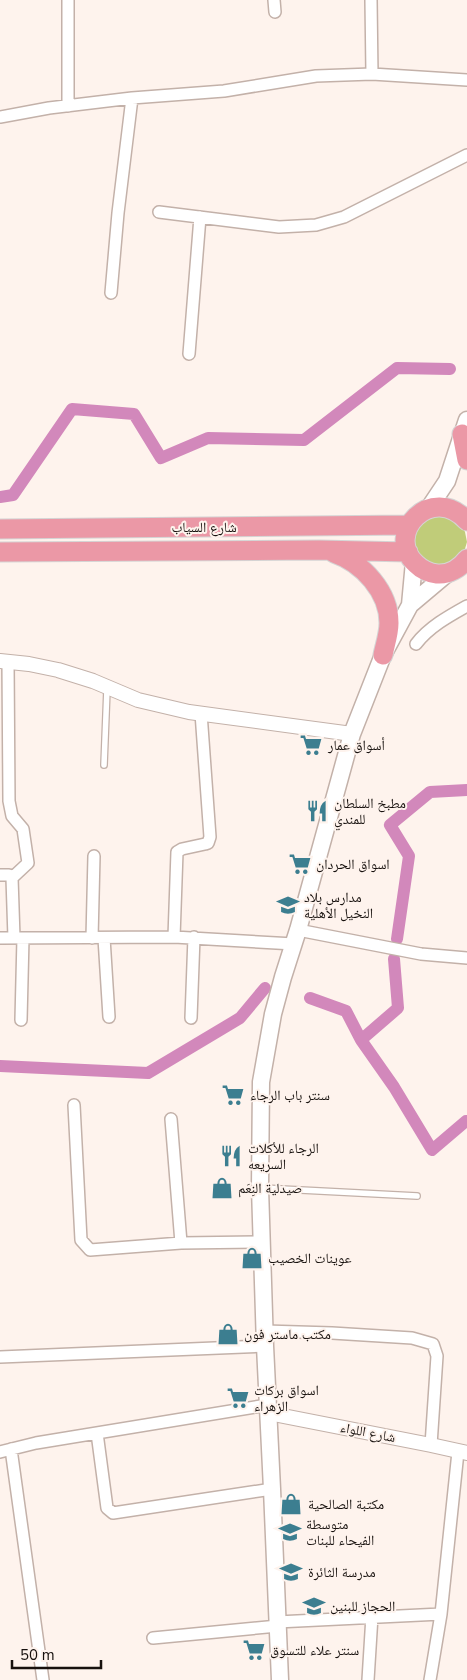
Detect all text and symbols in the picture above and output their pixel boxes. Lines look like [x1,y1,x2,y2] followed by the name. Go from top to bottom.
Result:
[171,518,237,537] street label: شارع السياب
[298,732,324,758] supermarket icon: أسواق عمار
[327,736,385,755] place label: أسواق عمار
[334,794,406,831] place label: مطبخ السلطان للمندي
[304,798,330,824] restaurant icon: مطبخ السلطان للمندي
[287,851,313,877] supermarket icon: اسواق الحردان
[316,855,390,874] place label: اسواق الحردان
[304,888,373,923] place label: مدارس بلاد النخيل الأهلية
[275,892,301,918] school or university icon: مدارس بلاد النخيل الأهلية
[220,1082,246,1108] supermarket icon: سنتر باب الرجاء
[250,1086,330,1105] place label: سنتر باب الرجاء
[248,1139,319,1174] place label: الرجاء للأكلات السريعه
[218,1143,244,1169] restaurant icon: الرجاء للأكلات السريعه
[209,1175,235,1201] shop icon: صيدلية النِعَم
[238,1179,302,1198] place label: صيدلية النِعَم
[239,1245,265,1271] shop icon: عوينات الخصيب
[268,1249,351,1268] place label: عوينات الخصيب
[215,1321,241,1347] shop icon: مكتب ماستر فون
[244,1325,331,1344] place label: مكتب ماستر فون
[254,1381,319,1416] place label: اسواق بركات الزهراء
[225,1385,251,1411] supermarket icon: اسواق بركات الزهراء
[339,1418,397,1447] street label: شارع اللواء
[278,1491,304,1517] shop icon: مكتبة الصالحية
[308,1495,384,1514] place label: مكتبة الصالحية
[306,1515,374,1550] place label: متوسطة الفيحاء للبنات
[277,1519,303,1545] school or university icon: متوسطة الفيحاء للبنات
[278,1559,304,1585] school or university icon: مدرسة الثائرة
[308,1563,376,1582] place label: مدرسة الثائرة
[301,1593,327,1619] school or university icon: الحجاز للبنين
[330,1597,395,1616] place label: الحجاز للبنين
[241,1637,267,1663] supermarket icon: سنتر علاء للتسوق
[12,1638,101,1670] scale bar
[270,1641,359,1660] place label: سنتر علاء للتسوق
[20,1645,55,1665] text: 50 m

